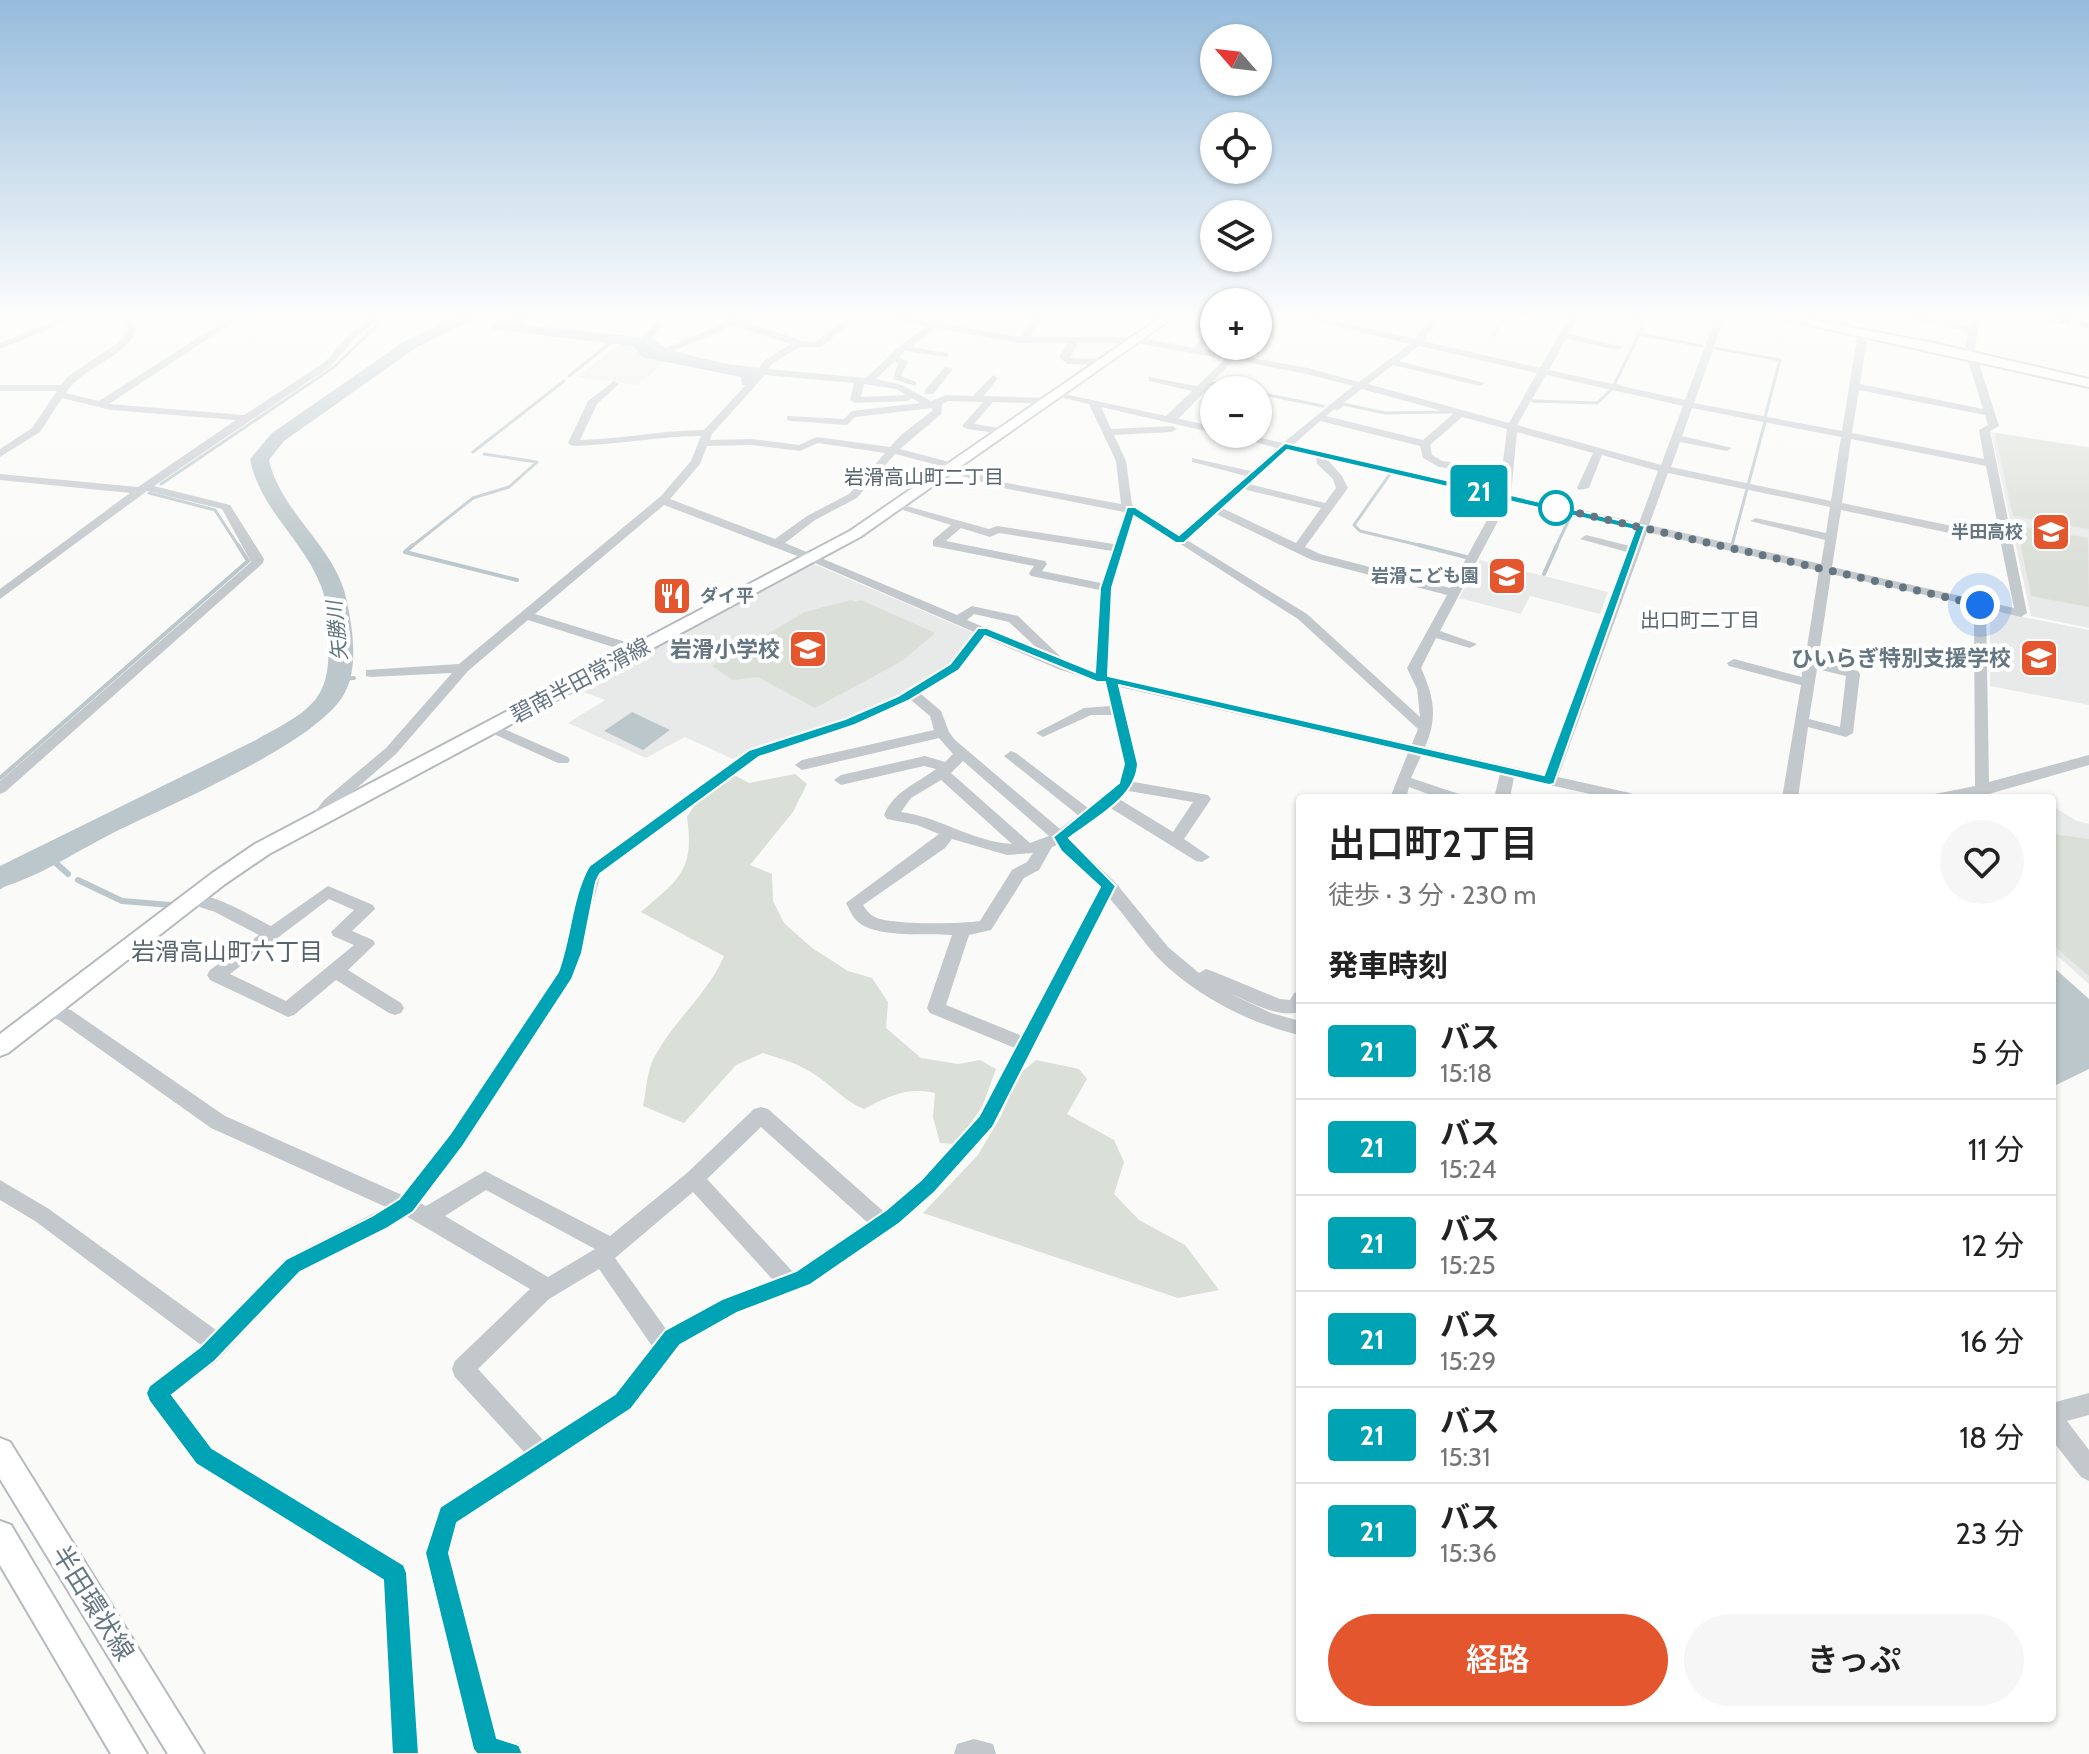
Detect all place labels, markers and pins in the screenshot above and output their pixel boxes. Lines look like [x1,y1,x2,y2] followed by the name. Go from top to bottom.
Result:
[1539,491,1573,525] unlabelled marker
[2030,511,2072,553] school or university icon: 半田高校
[1951,521,2023,543] place label: 半田高校
[1486,555,1528,597] school or university icon: 岩滑こども園
[1371,565,1479,587] place label: 岩滑こども園
[651,575,693,617] restaurant icon: ダイ平
[700,585,754,607] place label: ダイ平
[787,628,829,670] school or university icon: 岩滑小学校
[670,636,780,663] place label: 岩滑小学校
[2018,637,2060,679] school or university icon: ひいらぎ特別支援学校
[1791,645,2011,672] place label: ひいらぎ特別支援学校

